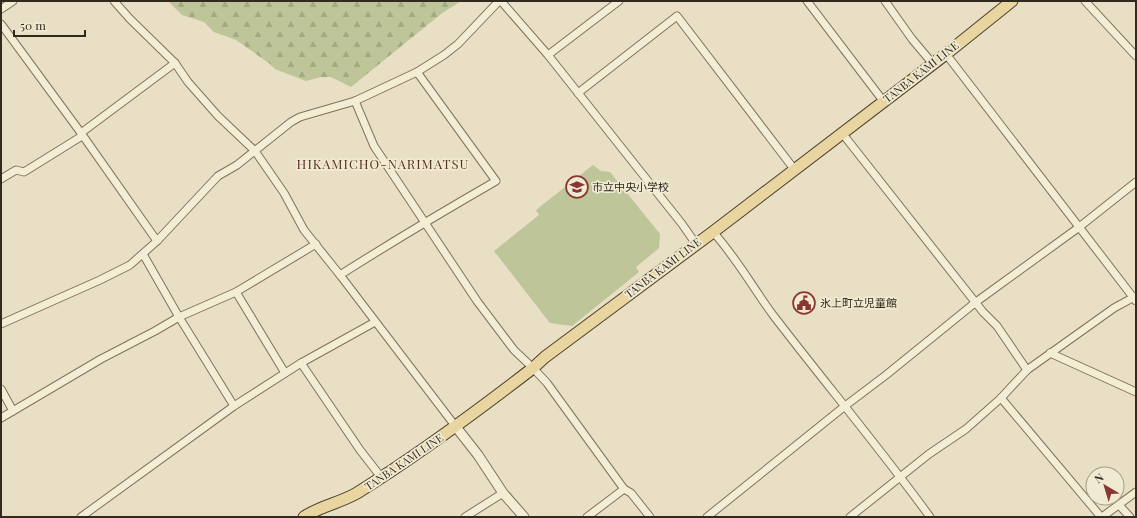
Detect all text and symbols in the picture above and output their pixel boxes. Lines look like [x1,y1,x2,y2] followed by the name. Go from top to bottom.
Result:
[14,12,85,38] scale bar
[20,17,46,33] text: 50 m
[880,37,962,106] street label: TANBA KAMI LINE
[297,155,469,172] district label: HIKAMICHO-NARIMATSU
[564,174,590,200] school or university icon: 市立中央小学校
[592,179,669,194] place label: 市立中央小学校
[621,234,704,301] street label: TANBA KAMI LINE
[791,290,817,316] public building icon: 氷上町立児童館
[820,295,897,310] place label: 氷上町立児童館
[361,430,446,493] street label: TANBA KAMI LINE
[1085,466,1125,506] north arrow
[1091,469,1106,486] text: N

